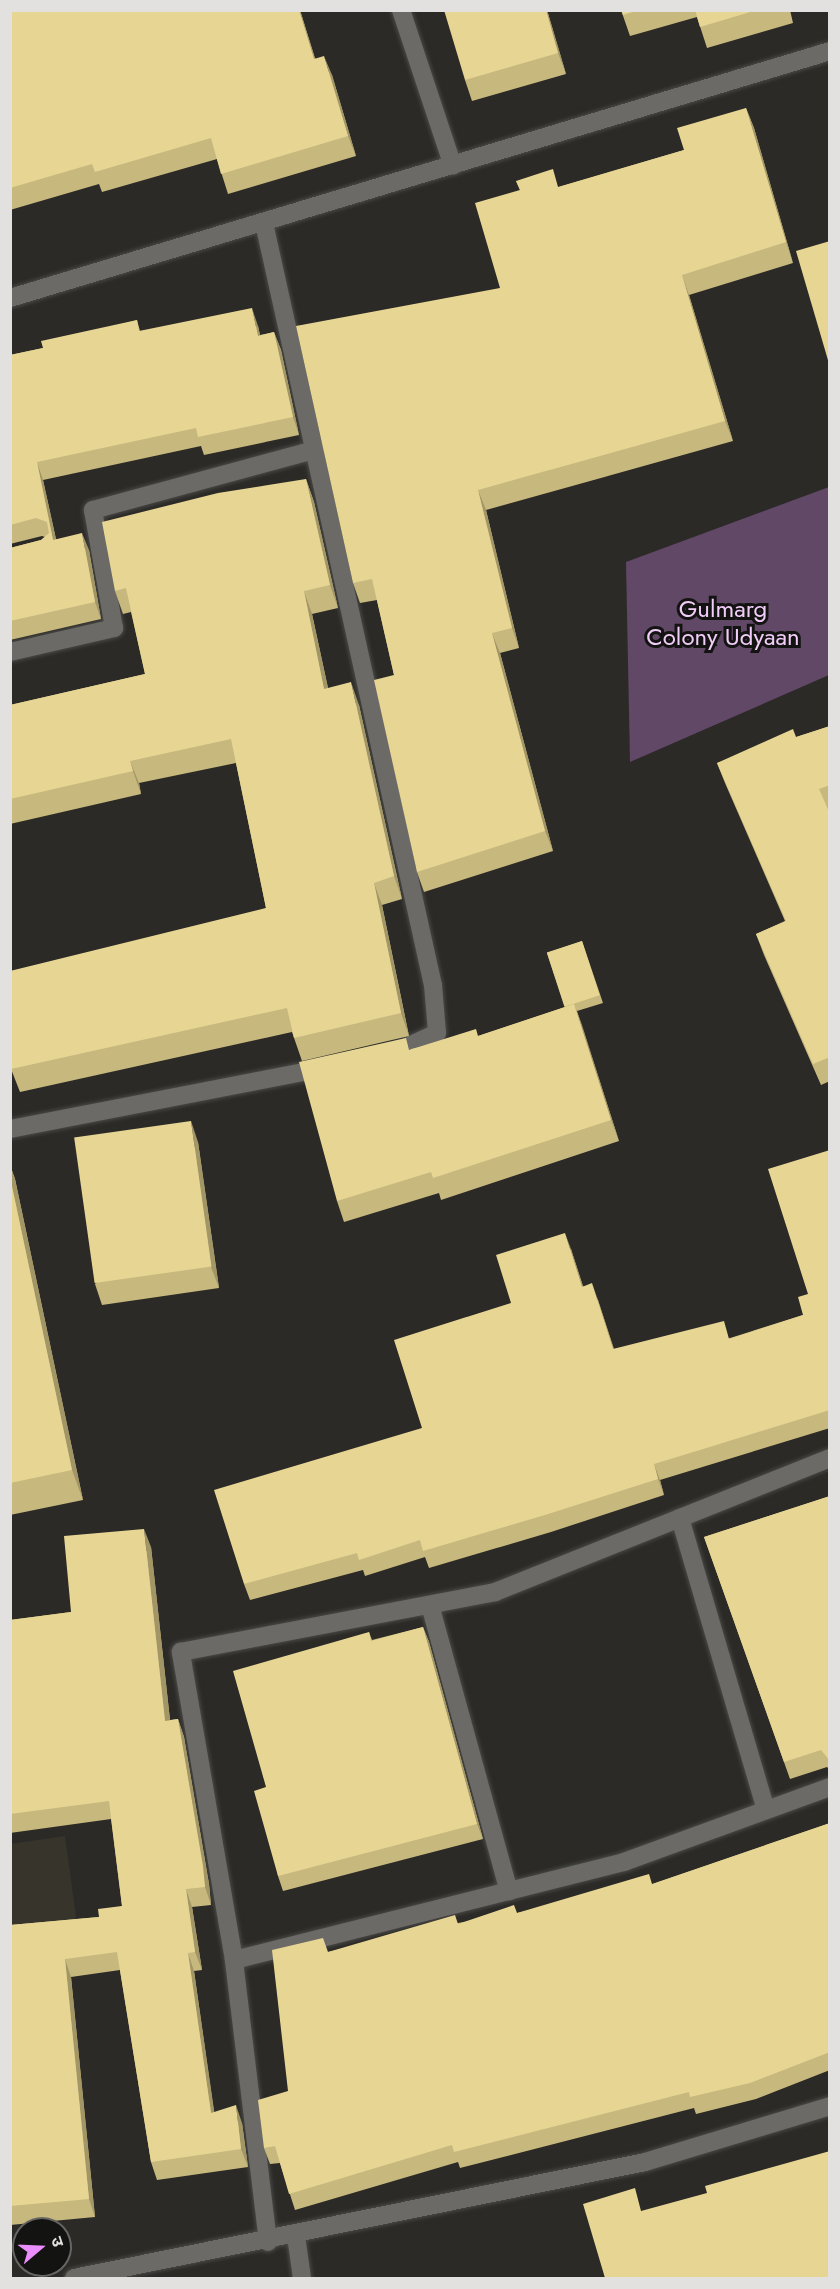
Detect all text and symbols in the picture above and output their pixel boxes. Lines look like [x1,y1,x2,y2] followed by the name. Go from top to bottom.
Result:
[646,595,800,651] park label: Gulmarg Colony Udyaan
[12,2217,72,2277] north arrow
[45,2233,70,2250] text: उ

